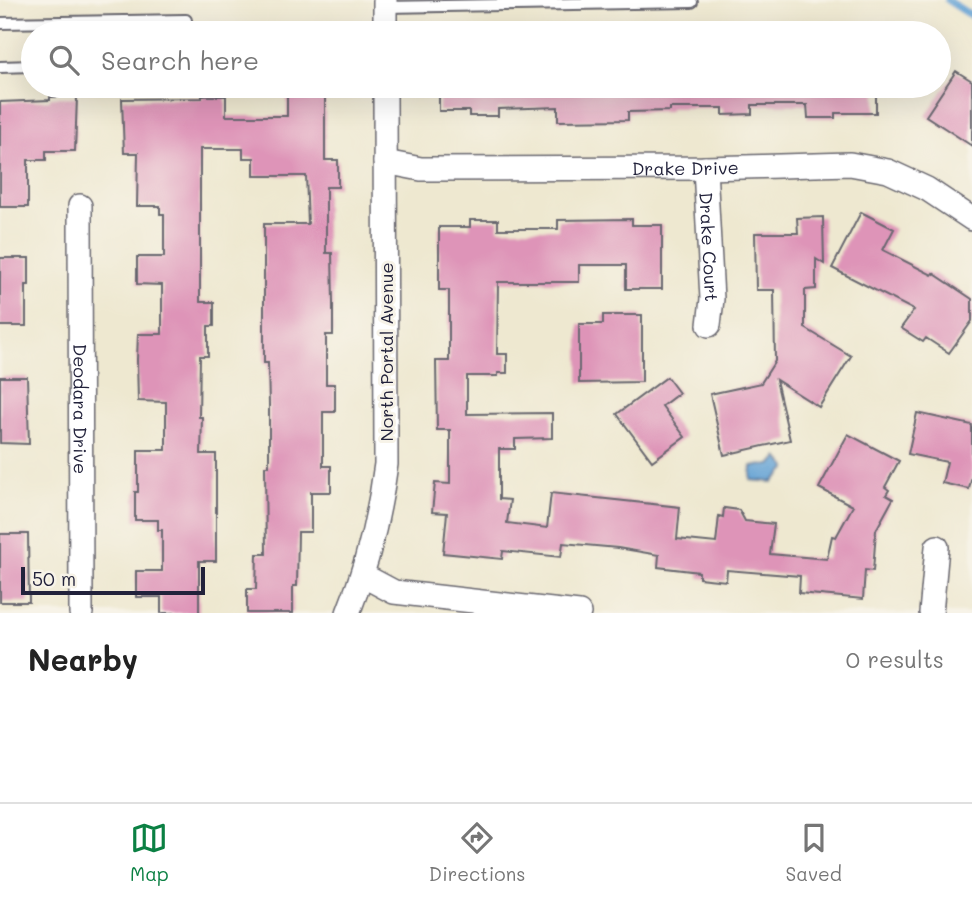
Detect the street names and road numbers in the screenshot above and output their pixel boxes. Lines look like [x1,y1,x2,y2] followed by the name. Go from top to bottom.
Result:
[632,155,739,180] street label: Drake Drive
[694,192,724,302] street label: Drake Court
[374,262,398,442] street label: North Portal Avenue
[68,344,93,474] street label: Deodara Drive

